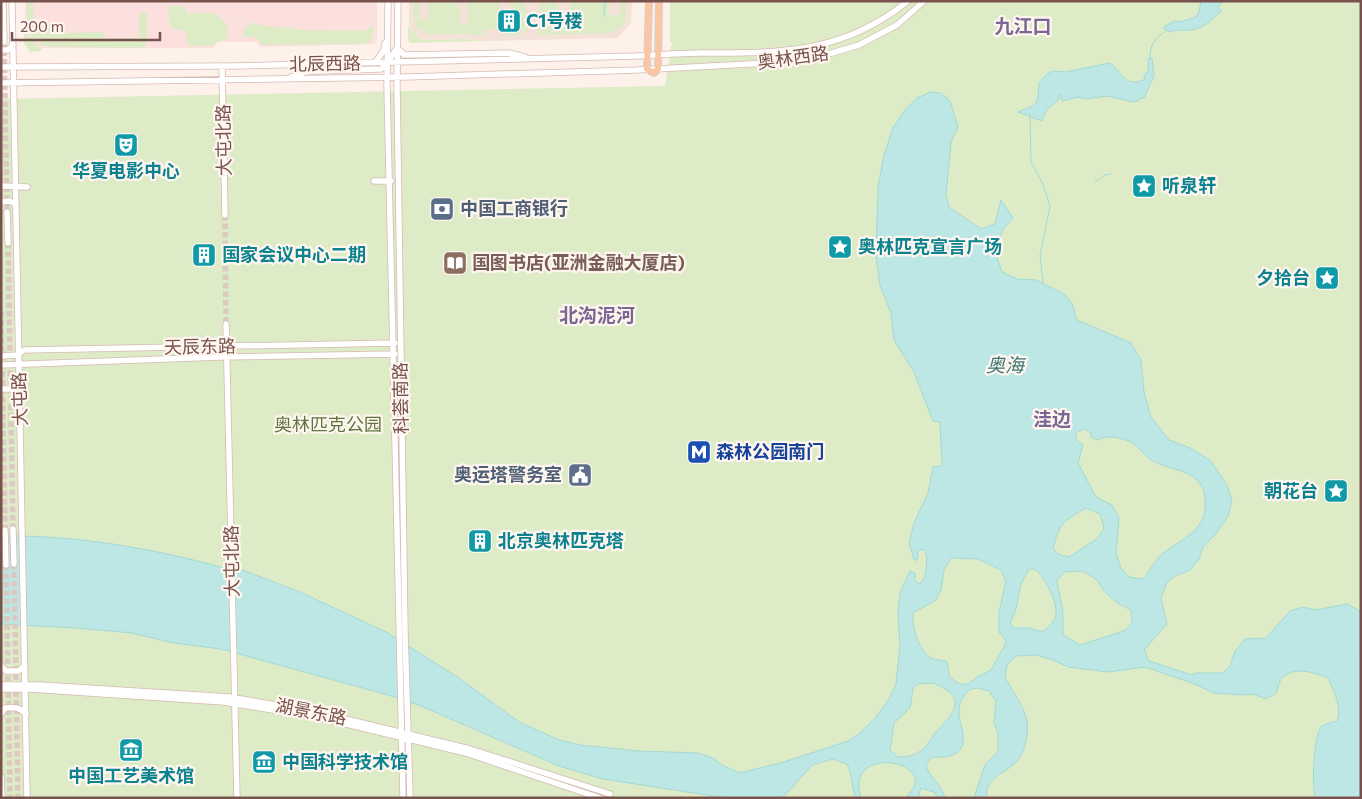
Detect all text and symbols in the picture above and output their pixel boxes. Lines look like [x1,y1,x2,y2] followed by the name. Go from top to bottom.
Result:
[496,8,522,34] building icon: C1号楼
[526,9,582,31] place label: C1号楼
[12,10,160,42] scale bar
[994,14,1052,37] district label: 九江口
[20,17,64,35] text: 200 m
[756,41,830,73] street label: 奥林西路
[289,51,361,75] street label: 北辰西路
[211,104,235,176] street label: 大屯北路
[113,132,139,158] theatre icon: 华夏电影中心
[72,159,180,181] place label: 华夏电影中心
[1131,173,1157,199] place icon: 听泉轩
[1162,174,1216,196] place label: 听泉轩
[429,196,455,222] bank icon: 中国工商银行
[460,197,568,219] place label: 中国工商银行
[827,234,853,260] place icon: 奥林匹克宣言广场
[858,235,1002,257] place label: 奥林匹克宣言广场
[191,242,217,268] building icon: 国家会议中心二期
[222,243,366,265] place label: 国家会议中心二期
[442,250,468,276] library icon: 国图书店(亚洲金融大厦店)
[472,251,685,273] place label: 国图书店(亚洲金融大厦店)
[1314,265,1340,291] place icon: 夕拾台
[1256,266,1310,288] place label: 夕拾台
[559,303,635,326] district label: 北沟泥河
[164,334,236,358] street label: 天辰东路
[986,353,1027,376] water label: 奥海
[388,362,412,434] street label: 科荟南路
[7,372,31,426] street label: 大屯路
[1033,407,1071,430] district label: 洼边
[274,413,382,435] park label: 奥林匹克公园
[686,439,712,465] metro station icon: 森林公园南门
[716,440,824,462] place label: 森林公园南门
[567,462,593,488] public building icon: 奥运塔警务室
[454,463,562,485] place label: 奥运塔警务室
[1323,478,1349,504] place icon: 朝花台
[1264,479,1318,501] place label: 朝花台
[219,525,243,597] street label: 大屯北路
[467,528,493,554] building icon: 北京奥林匹克塔
[498,529,624,551] place label: 北京奥林匹克塔
[274,693,349,729] street label: 湖景东路
[118,737,144,763] museum icon: 中国工艺美术馆
[251,749,277,775] museum icon: 中国科学技术馆
[282,750,408,772] place label: 中国科学技术馆
[68,764,194,786] place label: 中国工艺美术馆

